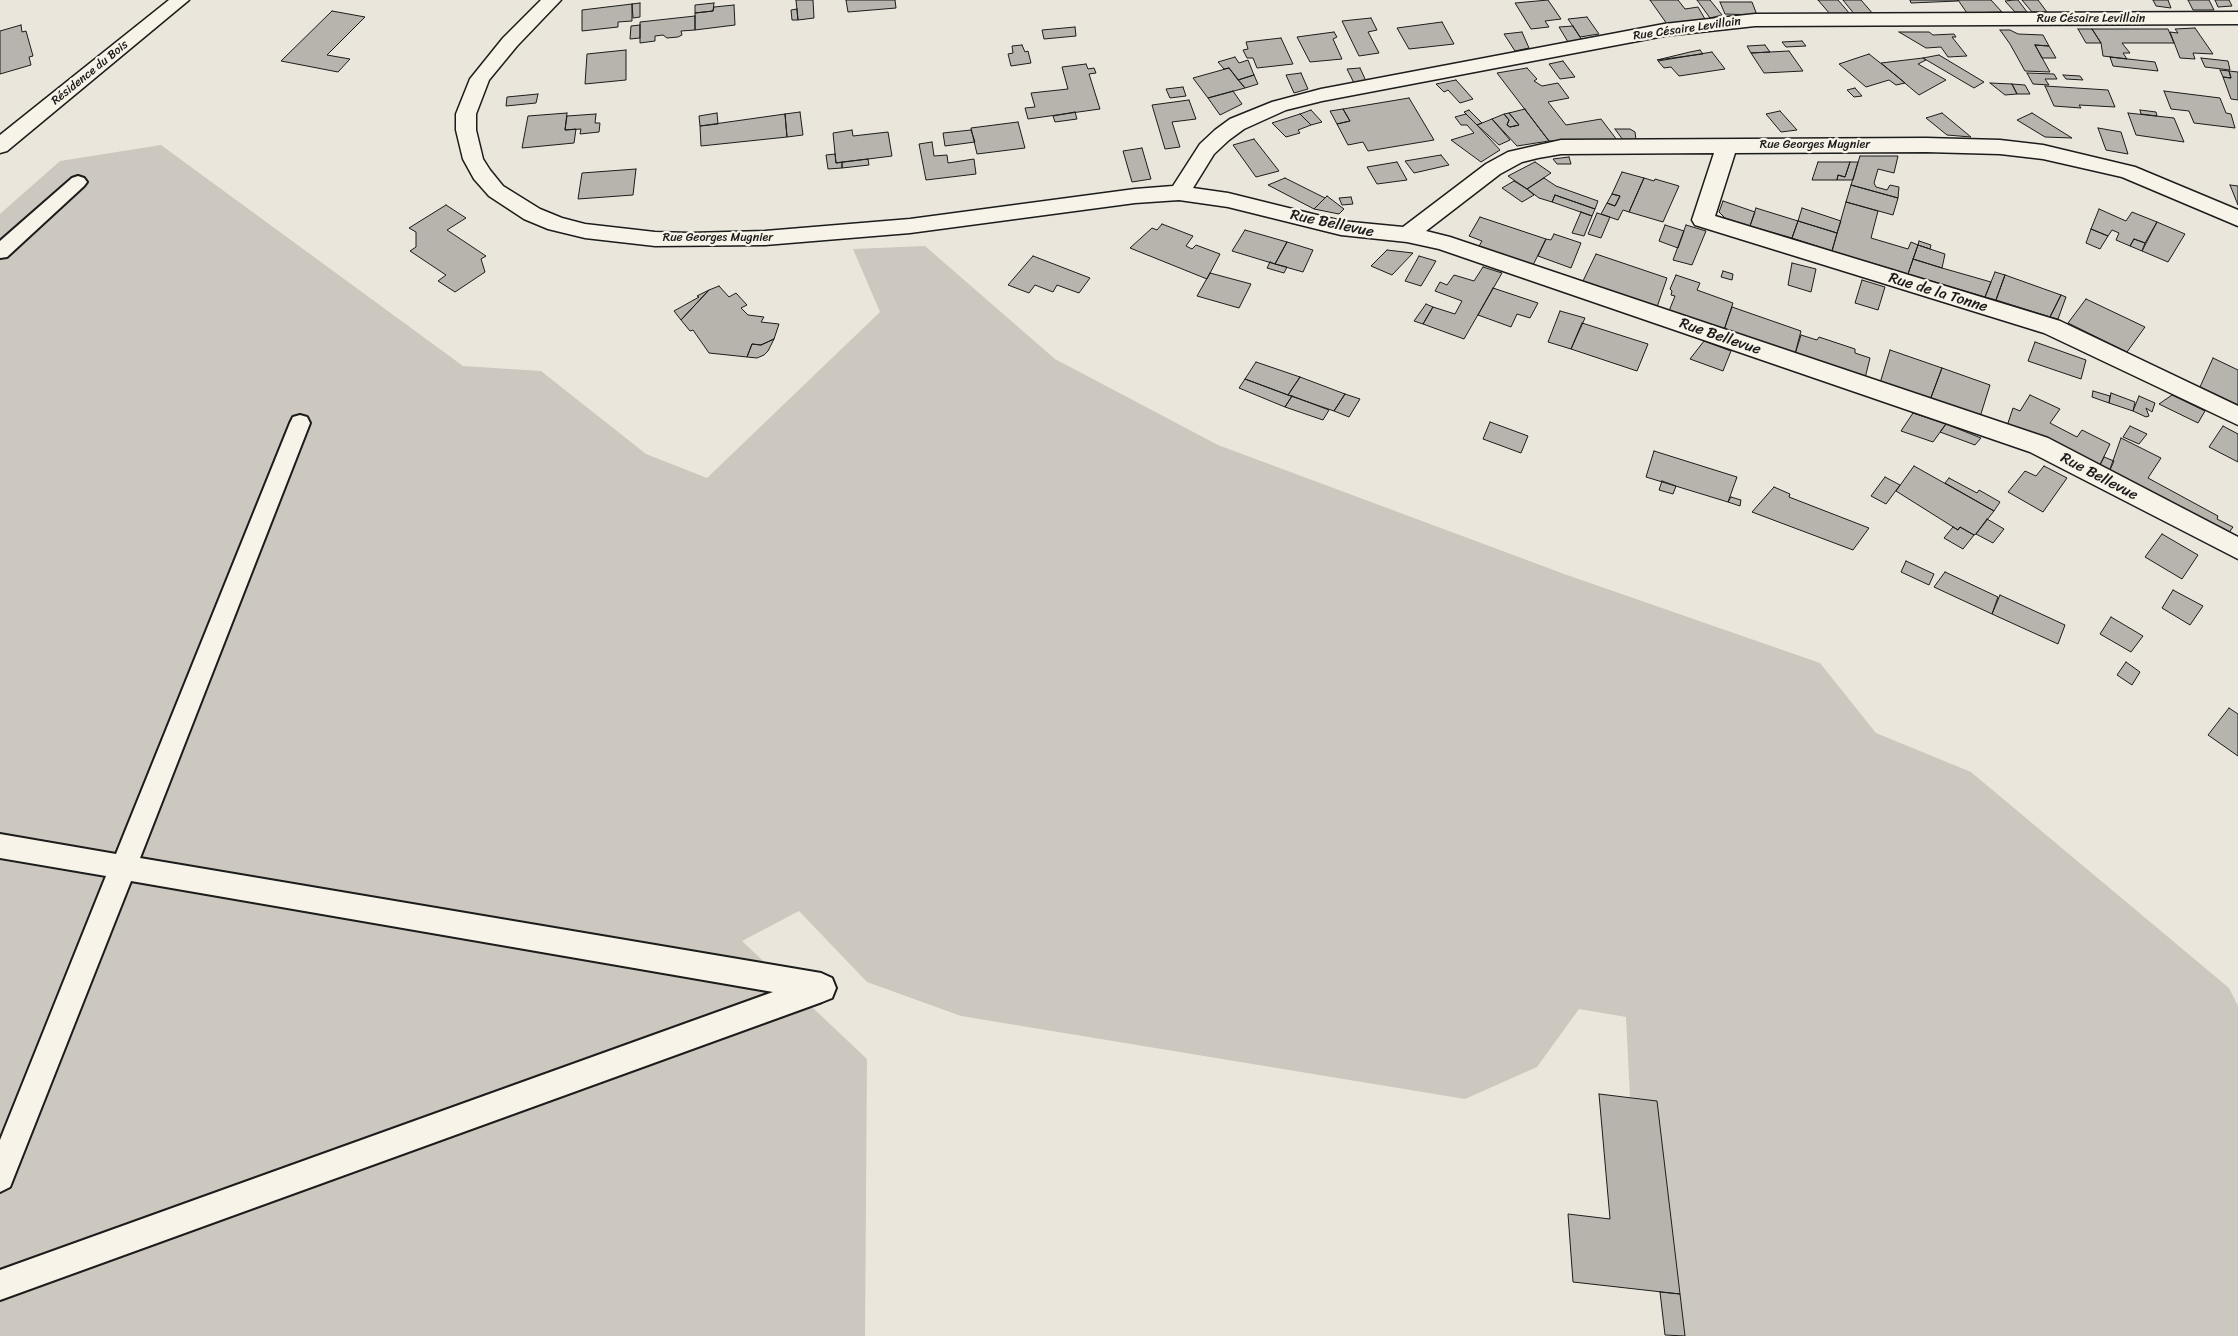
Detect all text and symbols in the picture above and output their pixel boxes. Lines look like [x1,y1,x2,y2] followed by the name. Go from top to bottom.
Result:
[2037,12,2145,26] street label: Rue Césaire Levillain
[1632,14,1742,44] street label: Rue Césaire Levillain
[49,38,131,108] street label: Résidence du Bois
[1760,138,1870,152] street label: Rue Georges Mugnier
[1289,206,1375,242] street label: Rue Bellevue
[663,231,773,245] street label: Rue Georges Mugnier
[1886,269,1990,317] street label: Rue de la Tonne
[1677,315,1763,359] street label: Rue Bellevue
[2057,449,2141,505] street label: Rue Bellevue

